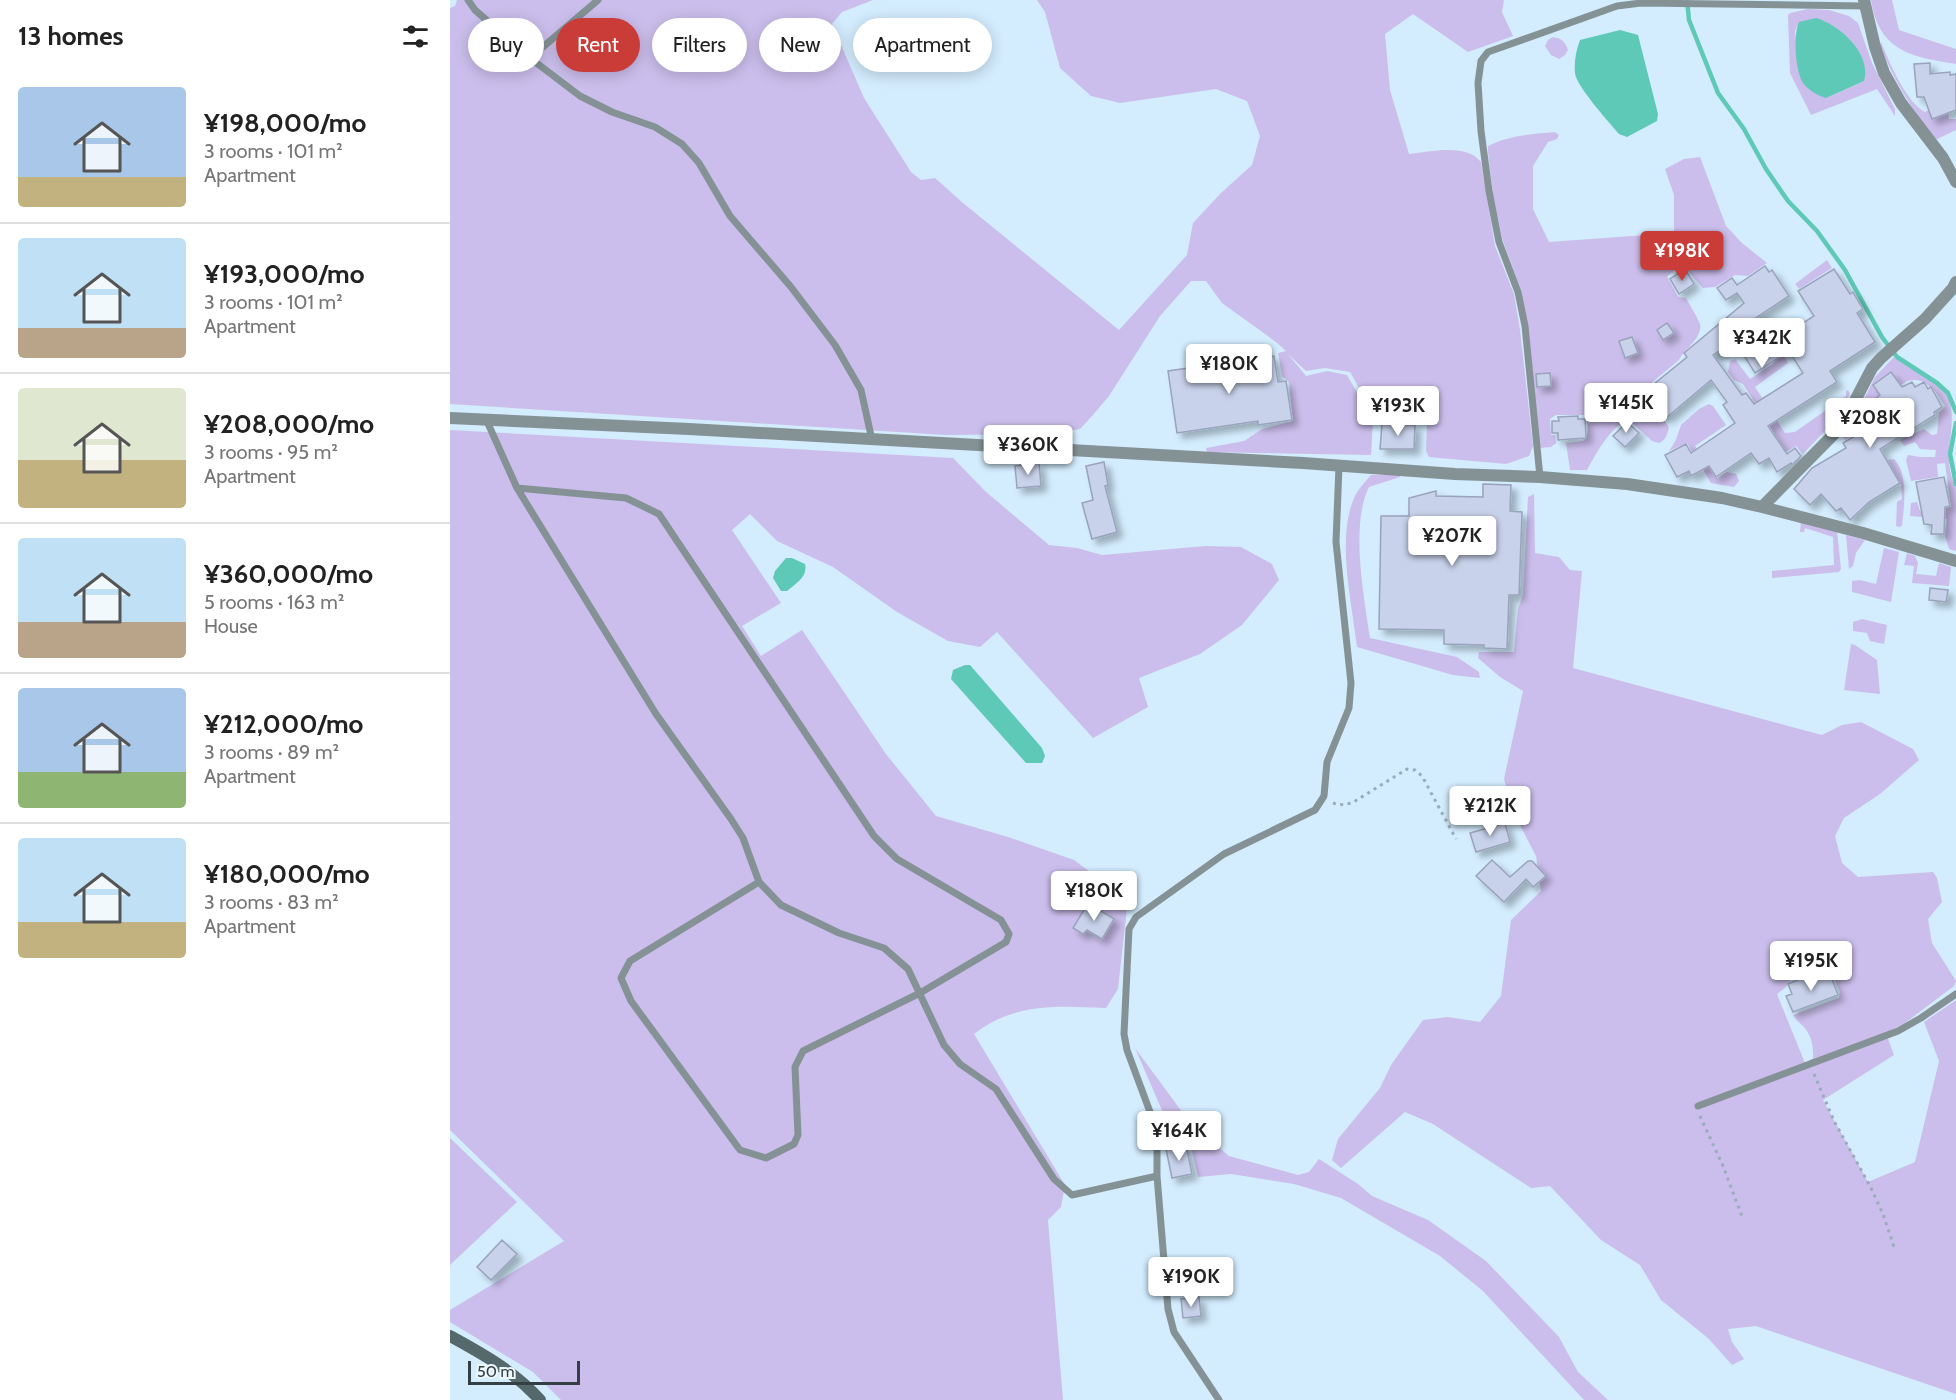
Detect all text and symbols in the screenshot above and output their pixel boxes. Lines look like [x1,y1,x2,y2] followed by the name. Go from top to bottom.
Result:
[468,18,544,72] chip: Buy
[556,18,640,72] chip: Rent
[652,18,747,72] chip: Filters
[759,18,841,72] chip: New
[853,18,992,72] chip: Apartment
[18,20,124,52] text: 13 homes
[399,20,432,53] icon: filters
[204,107,366,139] text: ¥198,000/mo
[66,111,138,183] icon: home
[204,139,343,163] text: 3 rooms · 101 m²
[204,163,296,187] text: Apartment
[1640,231,1724,282] pin: ¥198K
[1654,238,1710,262] text: ¥198K
[204,258,365,290] text: ¥193,000/mo
[66,262,138,334] icon: home
[204,290,343,314] text: 3 rooms · 101 m²
[204,314,296,338] text: Apartment
[1720,318,1804,369] pin: ¥342K
[1733,325,1791,349] text: ¥342K
[1187,344,1271,395] pin: ¥180K
[1200,351,1258,375] text: ¥180K
[1584,383,1668,434] pin: ¥145K
[1356,386,1440,437] pin: ¥193K
[1598,390,1654,414] text: ¥145K
[1371,393,1425,417] text: ¥193K
[1828,398,1912,449] pin: ¥208K
[1839,405,1901,429] text: ¥208K
[204,408,374,440] text: ¥208,000/mo
[66,412,138,484] icon: home
[986,425,1070,476] pin: ¥360K
[998,432,1058,456] text: ¥360K
[204,440,338,464] text: 3 rooms · 95 m²
[204,464,296,488] text: Apartment
[1410,516,1494,567] pin: ¥207K
[1422,523,1482,547] text: ¥207K
[204,558,373,590] text: ¥360,000/mo
[66,562,138,634] icon: home
[204,590,344,614] text: 5 rooms · 163 m²
[204,614,258,638] text: House
[204,708,363,740] text: ¥212,000/mo
[66,712,138,784] icon: home
[204,740,339,764] text: 3 rooms · 89 m²
[204,764,296,788] text: Apartment
[1448,786,1532,837] pin: ¥212K
[1463,793,1517,817] text: ¥212K
[204,858,370,890] text: ¥180,000/mo
[66,862,138,934] icon: home
[1052,871,1136,922] pin: ¥180K
[1065,878,1123,902] text: ¥180K
[204,890,339,914] text: 3 rooms · 83 m²
[204,914,296,938] text: Apartment
[1769,941,1853,992] pin: ¥195K
[1784,948,1838,972] text: ¥195K
[1137,1111,1221,1162] pin: ¥164K
[1151,1118,1207,1142] text: ¥164K
[1149,1257,1233,1308] pin: ¥190K
[1162,1264,1220,1288] text: ¥190K
[468,1358,580,1386] scale bar
[477,1362,514,1381] text: 50 m

